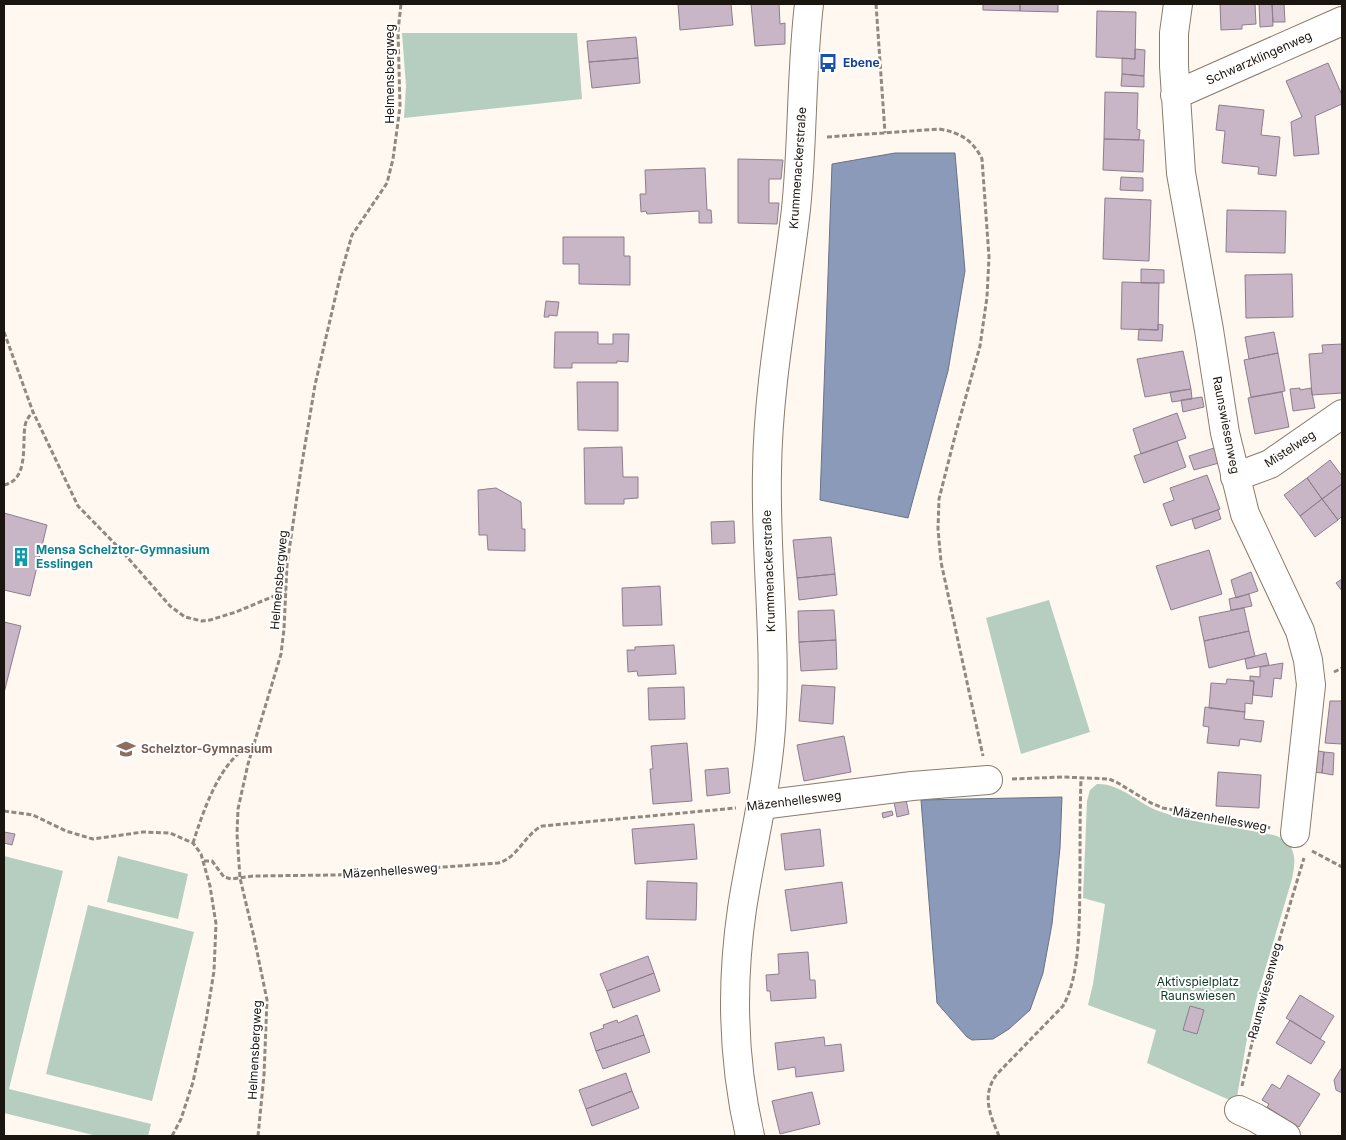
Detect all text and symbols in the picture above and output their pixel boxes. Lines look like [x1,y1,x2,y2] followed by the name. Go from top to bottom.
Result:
[382,24,397,124] street label: Helmensbergweg
[1204,27,1314,88] street label: Schwarzklingenweg
[817,52,839,74] bus stop icon: Ebene
[843,55,880,70] place label: Ebene
[786,107,809,229] street label: Krummenackerstraße
[1210,375,1243,475] street label: Raunswiesenweg
[1261,427,1318,471] street label: Mistelweg
[759,510,778,632] street label: Krummenackerstraße
[267,530,290,630] street label: Helmensbergweg
[36,542,210,571] place label: Mensa Schelztor-Gymnasium Esslingen
[10,546,32,568] building icon: Mensa Schelztor-Gymnasium Esslingen
[115,738,137,760] school or university icon: Schelztor-Gymnasium
[141,741,272,756] place label: Schelztor-Gymnasium
[746,787,842,814] street label: Mäzenhellesweg
[1172,803,1268,834] street label: Mäzenhellesweg
[342,860,438,881] street label: Mäzenhellesweg
[1244,941,1285,1041] street label: Raunswiesenweg
[1157,974,1239,1003] park label: Aktivspielplatz Raunswiesen
[244,1000,265,1100] street label: Helmensbergweg

